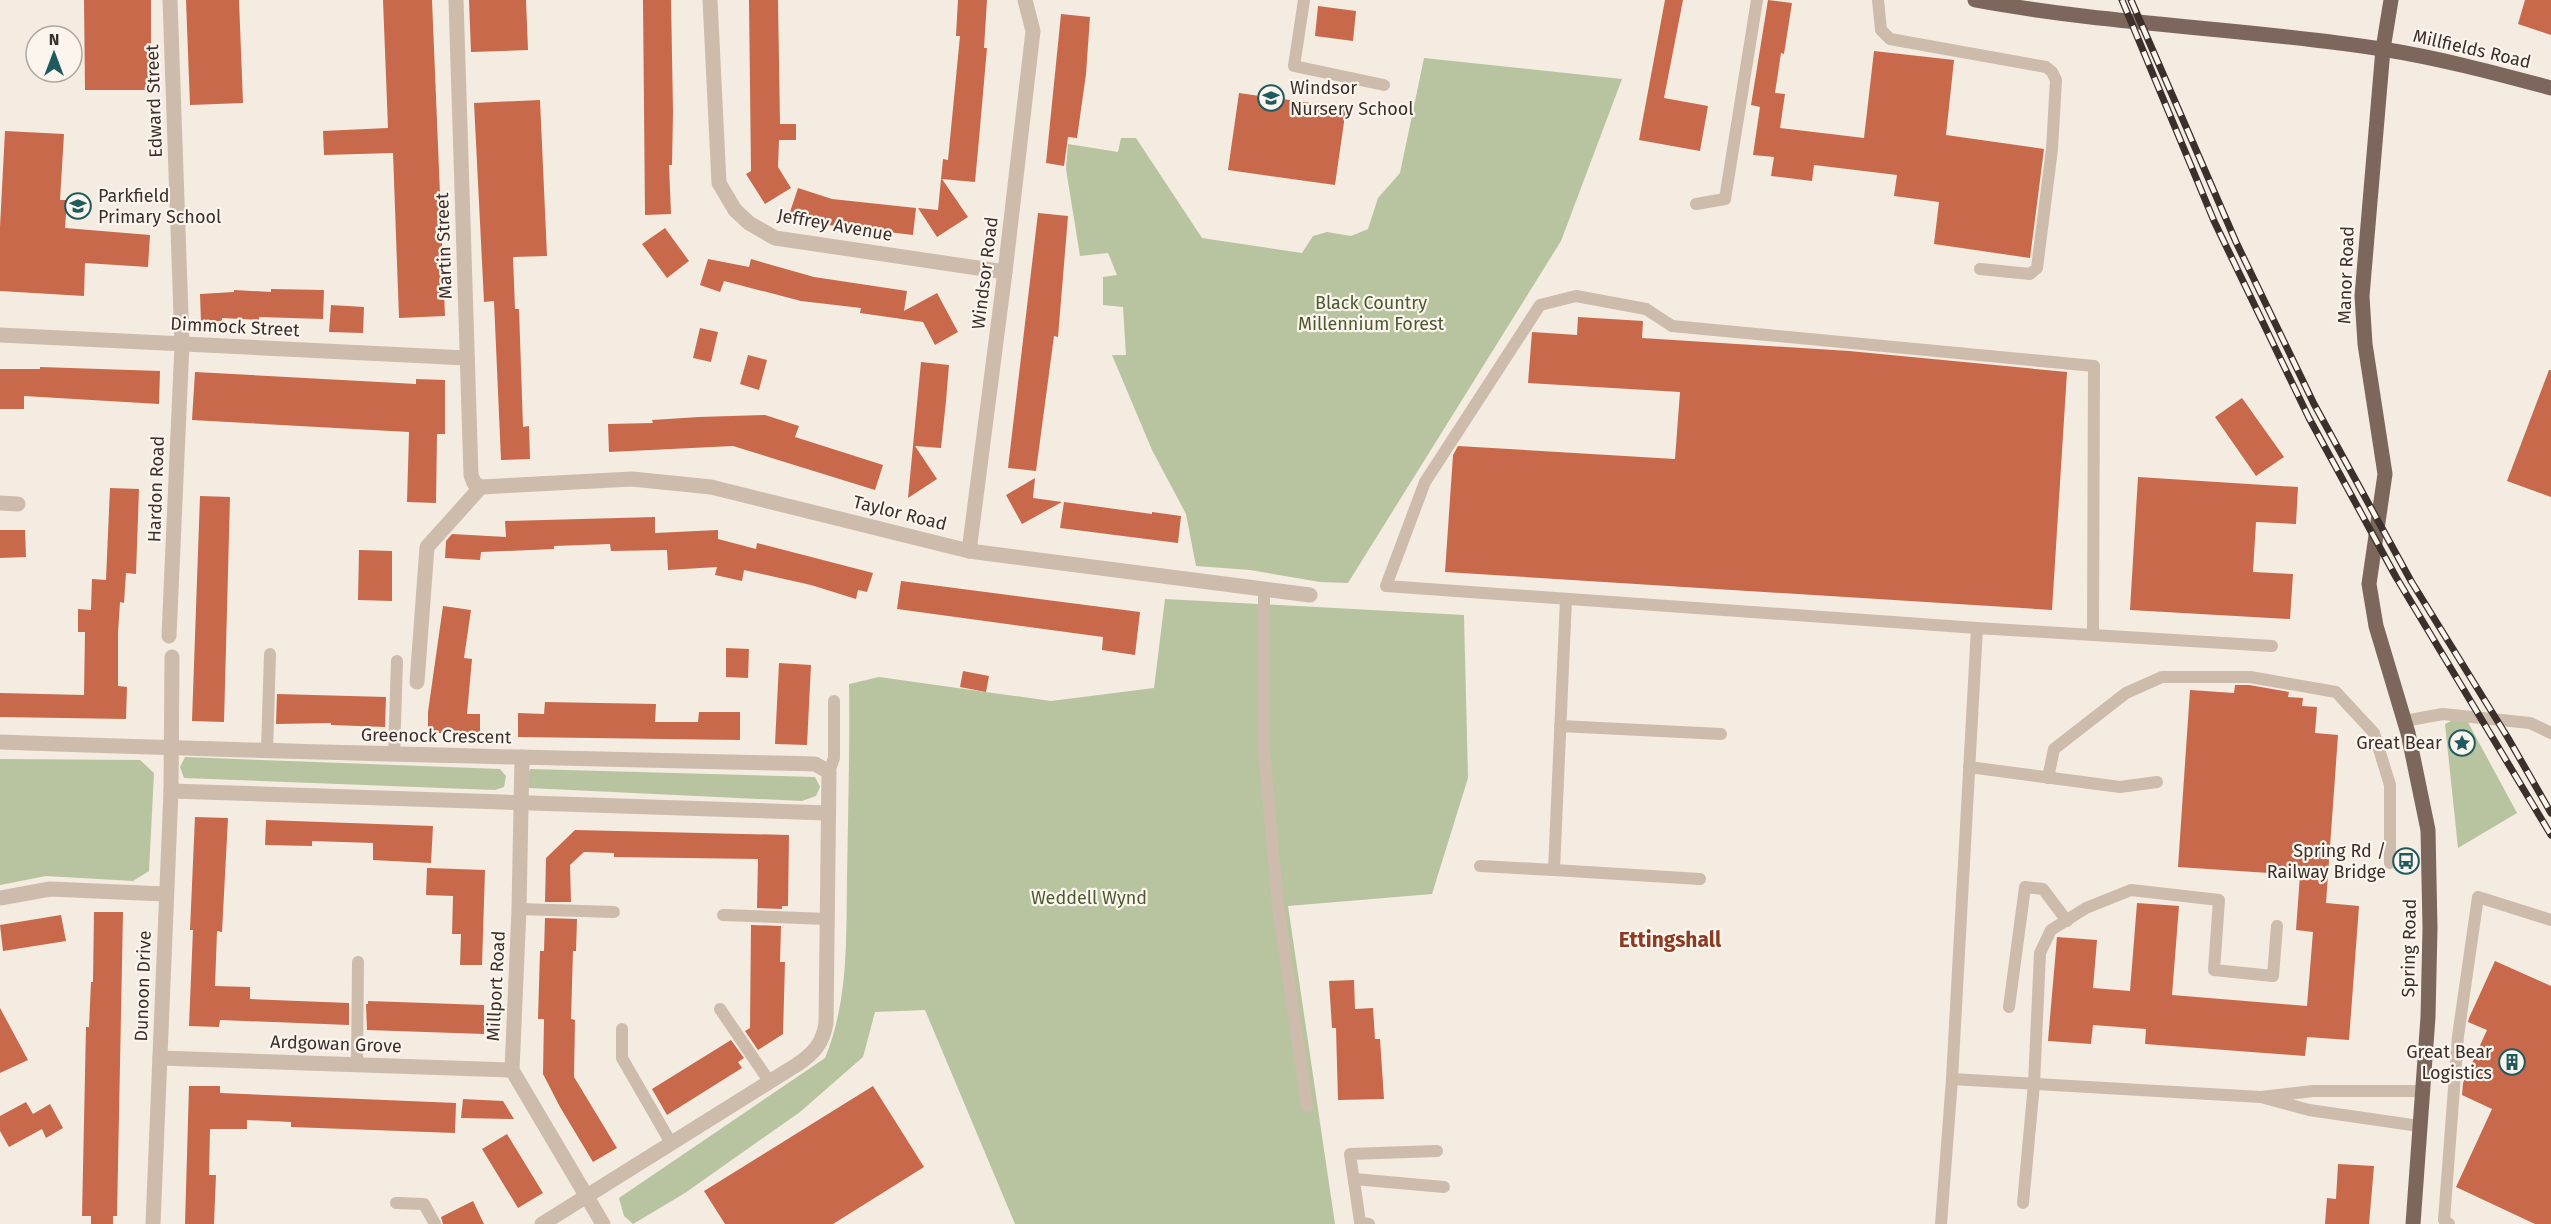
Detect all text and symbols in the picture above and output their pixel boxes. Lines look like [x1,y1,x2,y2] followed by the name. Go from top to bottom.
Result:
[24,24,84,84] north arrow
[2411,25,2533,73] street label: Millfields Road
[49,30,59,49] text: N
[141,44,167,158] street label: Edward Street
[1290,77,1414,120] place label: Windsor Nursery School
[1256,83,1286,113] school or university icon: Windsor Nursery School
[98,185,221,228] place label: Parkfield Primary School
[63,191,93,221] school or university icon: Parkfield Primary School
[431,192,457,300] street label: Martin Street
[776,204,894,246] street label: Jeffrey Avenue
[967,215,1003,331] street label: Windsor Road
[2333,226,2359,324] street label: Manor Road
[1298,292,1445,335] park label: Black Country Millennium Forest
[170,313,301,341] street label: Dimmock Street
[143,435,169,543] street label: Hardon Road
[851,491,949,535] street label: Taylor Road
[361,724,512,748] street label: Greenock Crescent
[2447,728,2477,758] place icon: Great Bear
[2356,732,2442,754] place label: Great Bear
[2267,840,2386,883] place label: Spring Rd / Railway Bridge
[2391,846,2421,876] bus stop icon: Spring Rd / Railway Bridge
[1031,887,1147,909] park label: Weddell Wynd
[2397,898,2421,998] street label: Spring Road
[1619,927,1722,953] district label: Ettingshall
[130,930,156,1042] street label: Dunoon Drive
[482,930,510,1042] street label: Millport Road
[270,1031,402,1057] street label: Ardgowan Grove
[2406,1041,2492,1084] place label: Great Bear Logistics
[2497,1047,2527,1077] building icon: Great Bear Logistics

